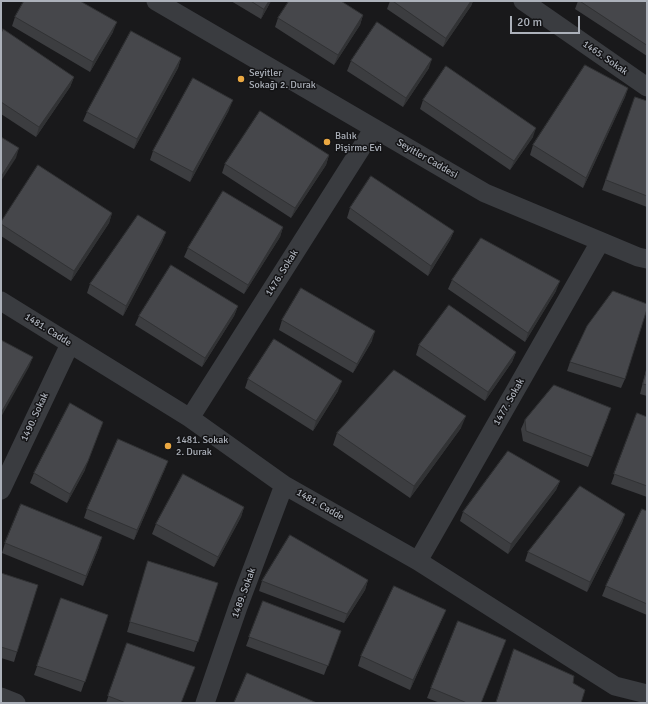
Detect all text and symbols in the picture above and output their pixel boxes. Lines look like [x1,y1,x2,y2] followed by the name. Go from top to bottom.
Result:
[512,8,582,34] scale bar
[517,15,542,30] text: 20 m
[580,38,630,78] street label: 1465. Sokak
[249,67,316,90] place label: Seyitler Sokağı 2. Durak
[236,74,246,84] marker: Seyitler Sokağı 2. Durak
[335,130,382,154] place label: Balık Pişirme Evi
[322,137,332,147] marker: Balık Pişirme Evi
[394,137,460,181] street label: Seyitler Caddesi
[263,248,301,298] street label: 1476. Sokak
[22,311,74,349] street label: 1481. Cadde
[491,376,527,428] street label: 1477. Sokak
[19,391,51,443] street label: 1490. Sokak
[176,434,228,458] place label: 1481. Sokak 2. Durak
[163,441,173,451] marker: 1481. Sokak 2. Durak
[294,487,346,523] street label: 1481. Cadde
[229,566,259,620] street label: 1489. Sokak

